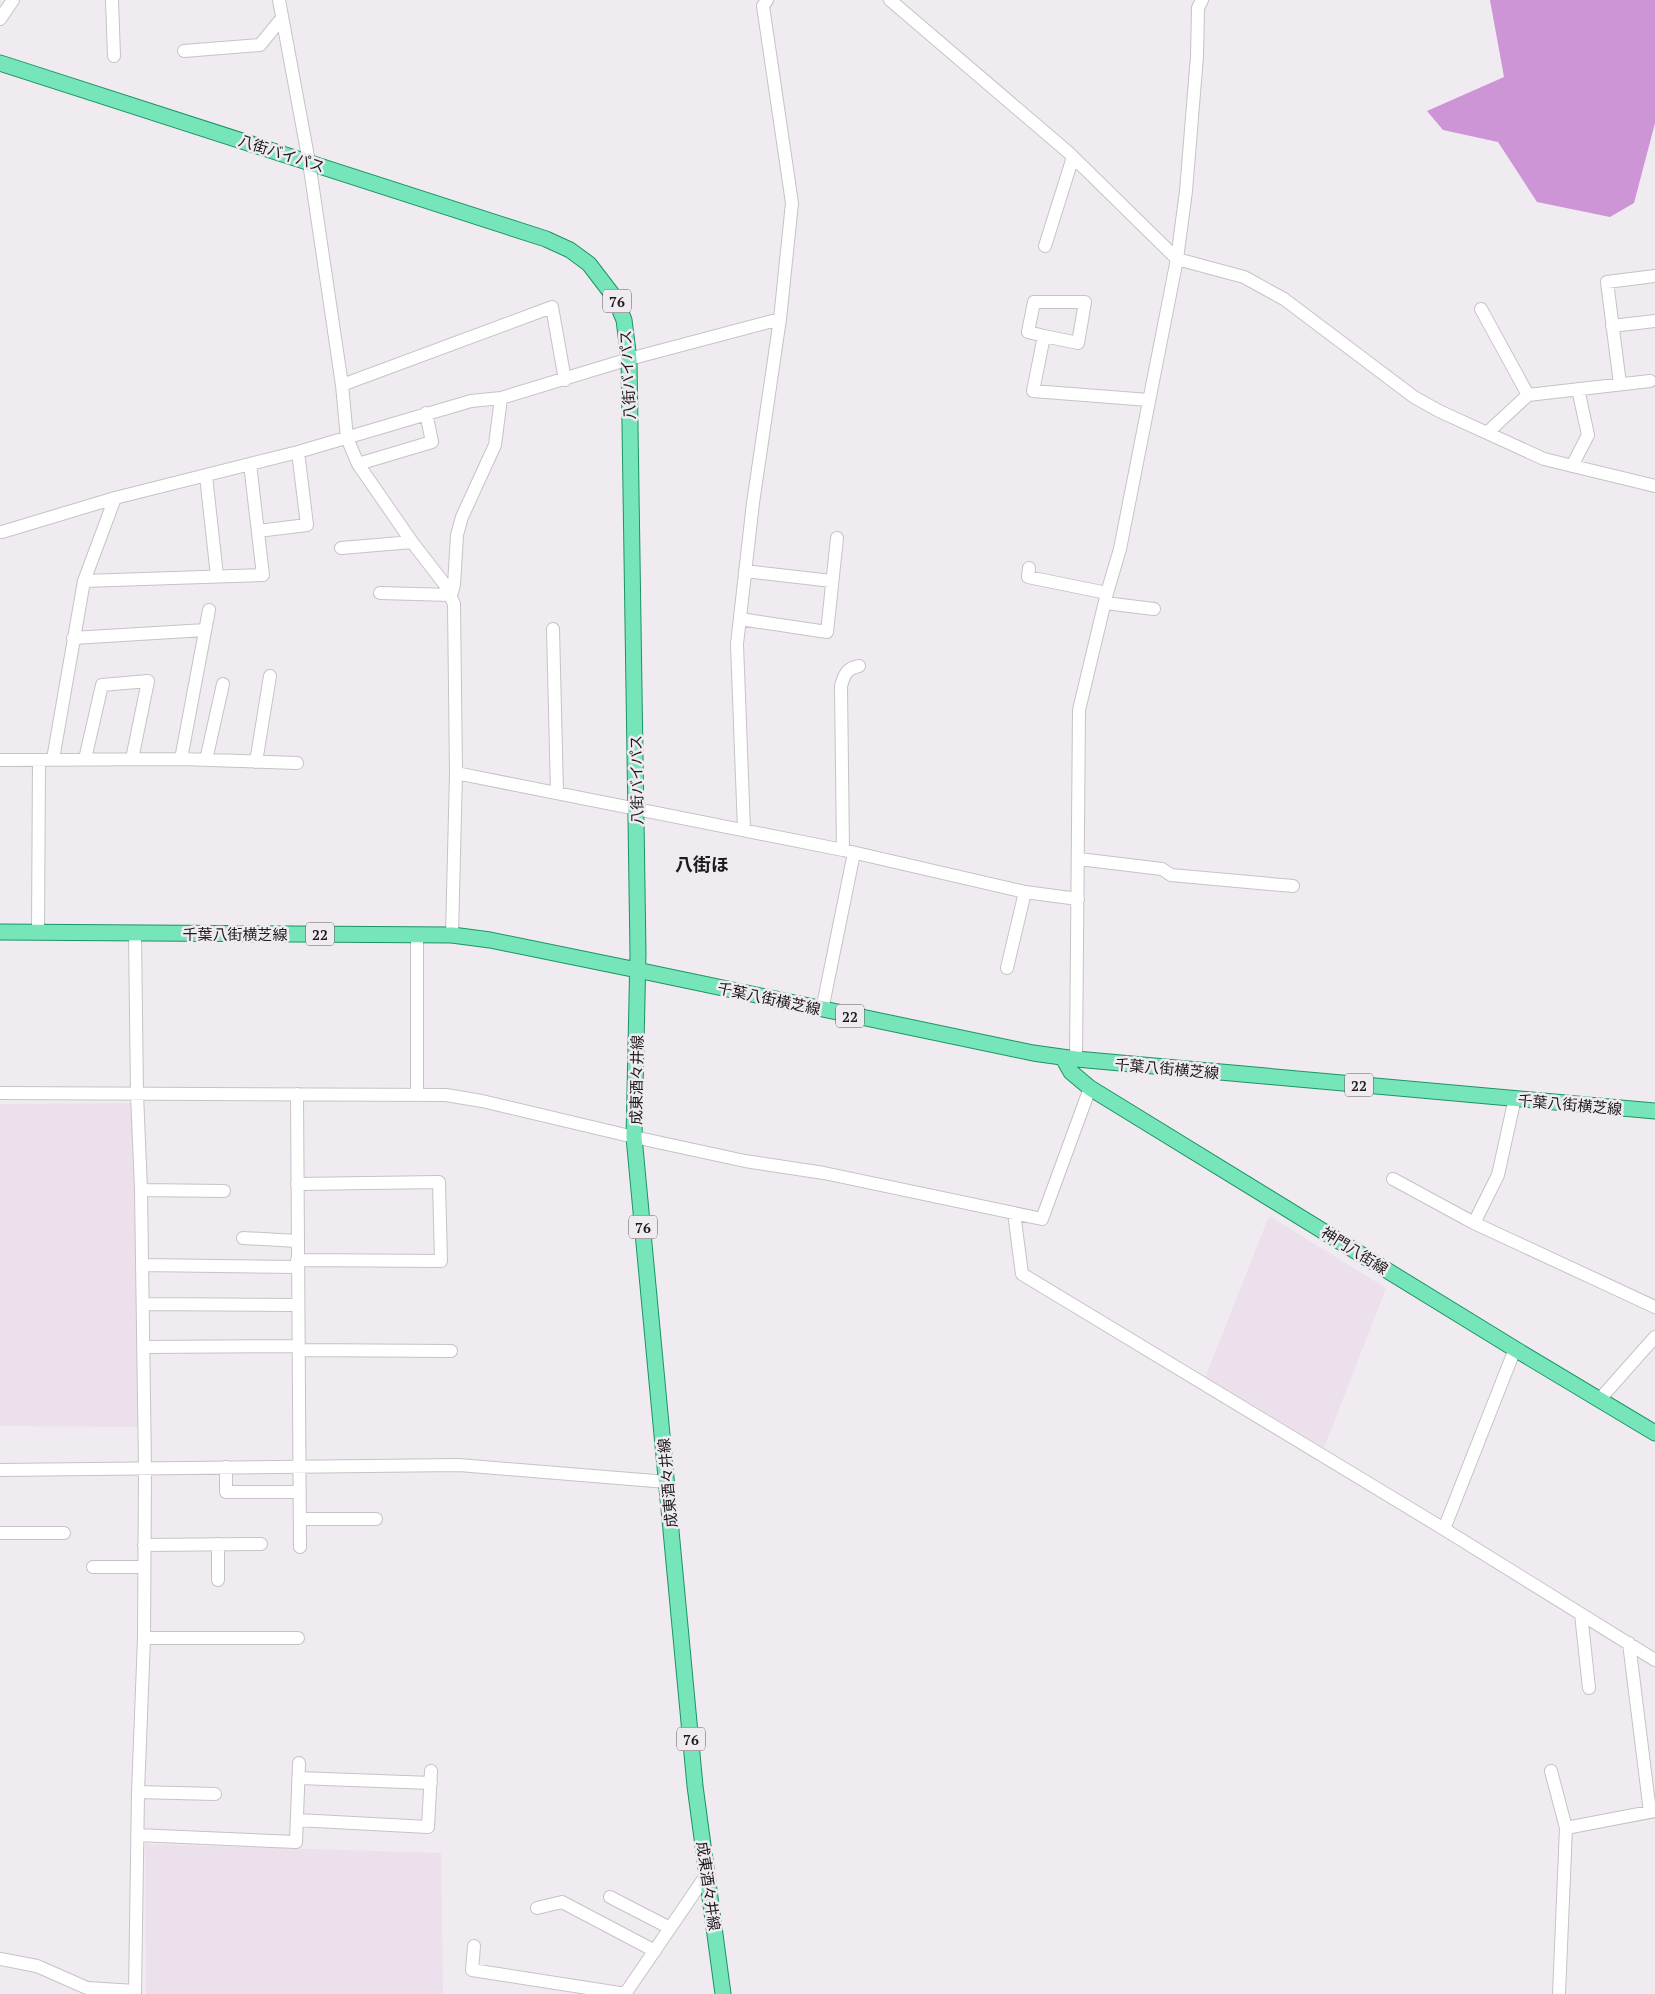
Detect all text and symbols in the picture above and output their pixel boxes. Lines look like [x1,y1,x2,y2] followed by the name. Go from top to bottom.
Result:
[236,130,328,176] street label: 八街バイパス
[603,290,631,312] road number: 76
[615,330,639,420] street label: 八街バイパス
[625,735,647,825] street label: 八街バイパス
[675,852,729,876] district label: 八街ほ
[306,922,334,946] road number: 22
[182,924,288,944] street label: 千葉八街横芝線
[716,977,822,1019] street label: 千葉八街横芝線
[836,1004,864,1028] road number: 22
[625,1035,647,1125] street label: 成東酒々井線
[1114,1053,1220,1083] street label: 千葉八街横芝線
[1345,1074,1373,1096] road number: 22
[1517,1089,1623,1119] street label: 千葉八街横芝線
[629,1216,657,1238] road number: 76
[1318,1222,1392,1278] street label: 神門八街線
[653,1437,681,1529] street label: 成東酒々井線
[677,1728,705,1750] road number: 76
[693,1840,725,1932] street label: 成東酒々井線

